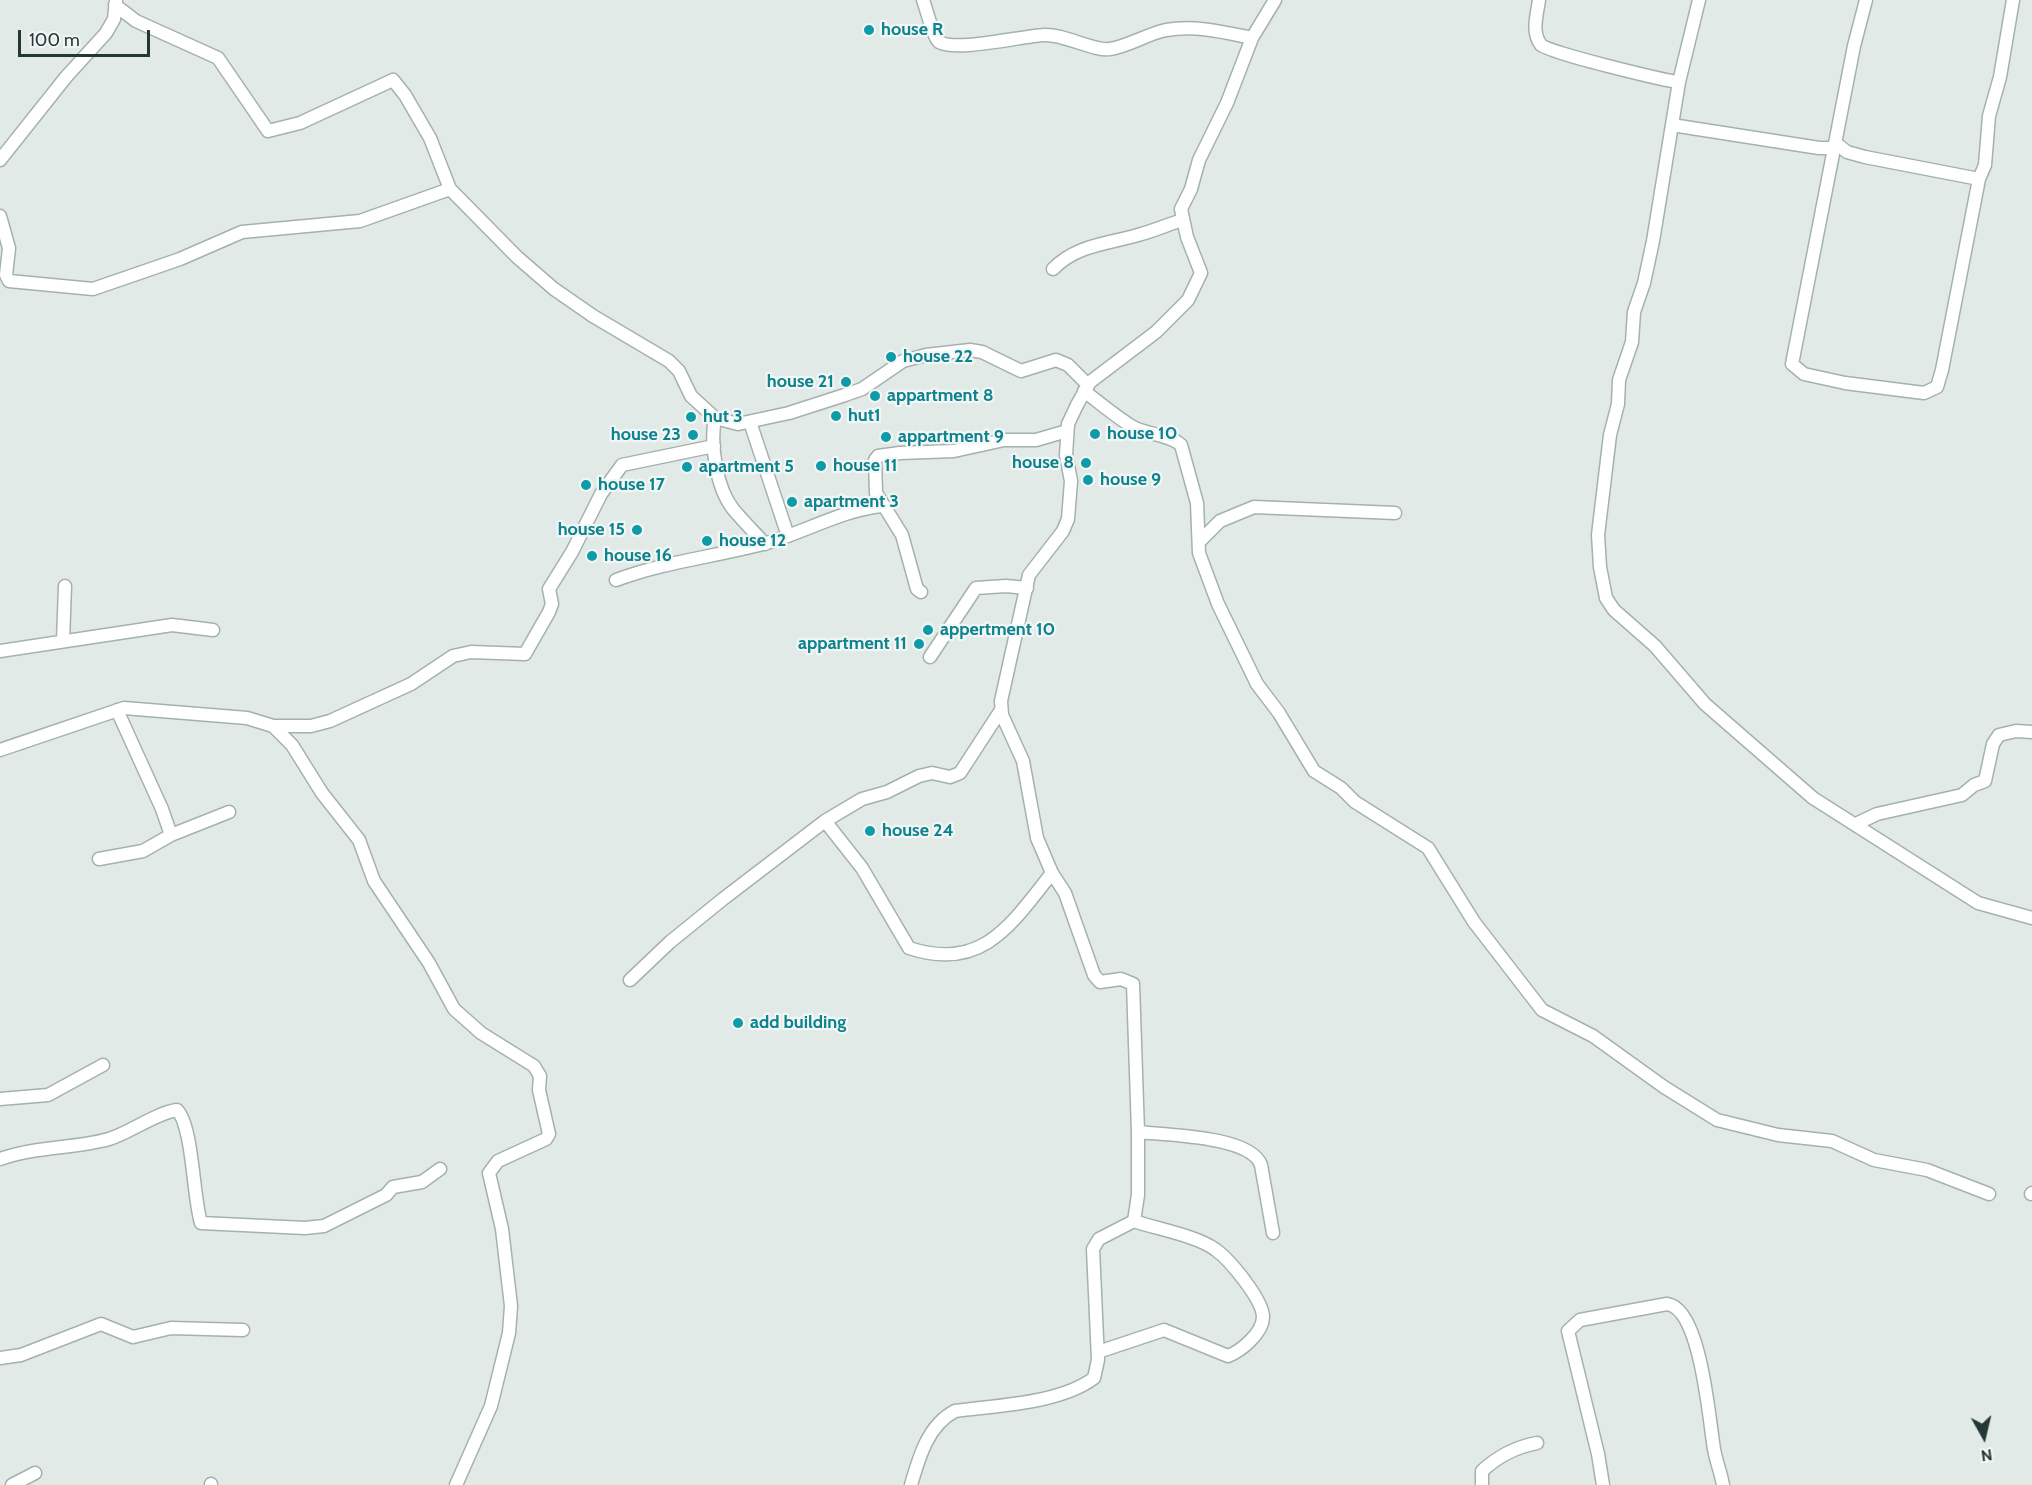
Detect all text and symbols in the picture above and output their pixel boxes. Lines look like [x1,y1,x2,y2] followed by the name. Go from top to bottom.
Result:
[21,18,153,56] scale bar
[881,19,943,41] place label: house R
[862,23,876,37] marker: house R
[29,29,80,51] text: 100 m
[903,346,973,368] place label: house 22
[884,350,898,364] marker: house 22
[767,371,834,393] place label: house 21
[839,375,853,389] marker: house 21
[887,385,994,407] place label: appartment 8
[868,389,882,403] marker: appartment 8
[848,405,881,427] place label: hut1
[703,406,743,428] place label: hut 3
[829,409,843,423] marker: hut1
[684,410,698,424] marker: hut 3
[1107,423,1177,445] place label: house 10
[611,424,681,446] place label: house 23
[898,426,1004,448] place label: appartment 9
[1088,427,1102,441] marker: house 10
[686,428,700,442] marker: house 23
[879,430,893,444] marker: appartment 9
[1012,452,1074,474] place label: house 8
[833,455,897,477] place label: house 11
[699,456,794,478] place label: apartment 5
[1079,456,1093,470] marker: house 8
[814,459,828,473] marker: house 11
[680,460,694,474] marker: apartment 5
[1100,469,1161,491] place label: house 9
[1081,473,1095,487] marker: house 9
[598,474,665,496] place label: house 17
[579,478,593,492] marker: house 17
[804,491,899,513] place label: apartment 3
[785,495,799,509] marker: apartment 3
[558,519,625,541] place label: house 15
[630,523,644,537] marker: house 15
[719,530,786,552] place label: house 12
[700,534,714,548] marker: house 12
[604,545,672,567] place label: house 16
[585,549,599,563] marker: house 16
[940,619,1055,641] place label: appertment 10
[921,623,935,637] marker: appertment 10
[798,633,907,655] place label: appartment 11
[912,637,926,651] marker: appartment 11
[882,820,954,842] place label: house 24
[863,824,877,838] marker: house 24
[750,1012,846,1034] place label: add building
[731,1016,745,1030] marker: add building
[1954,1407,2014,1467] north arrow
[1980,1445,1993,1466] text: N

